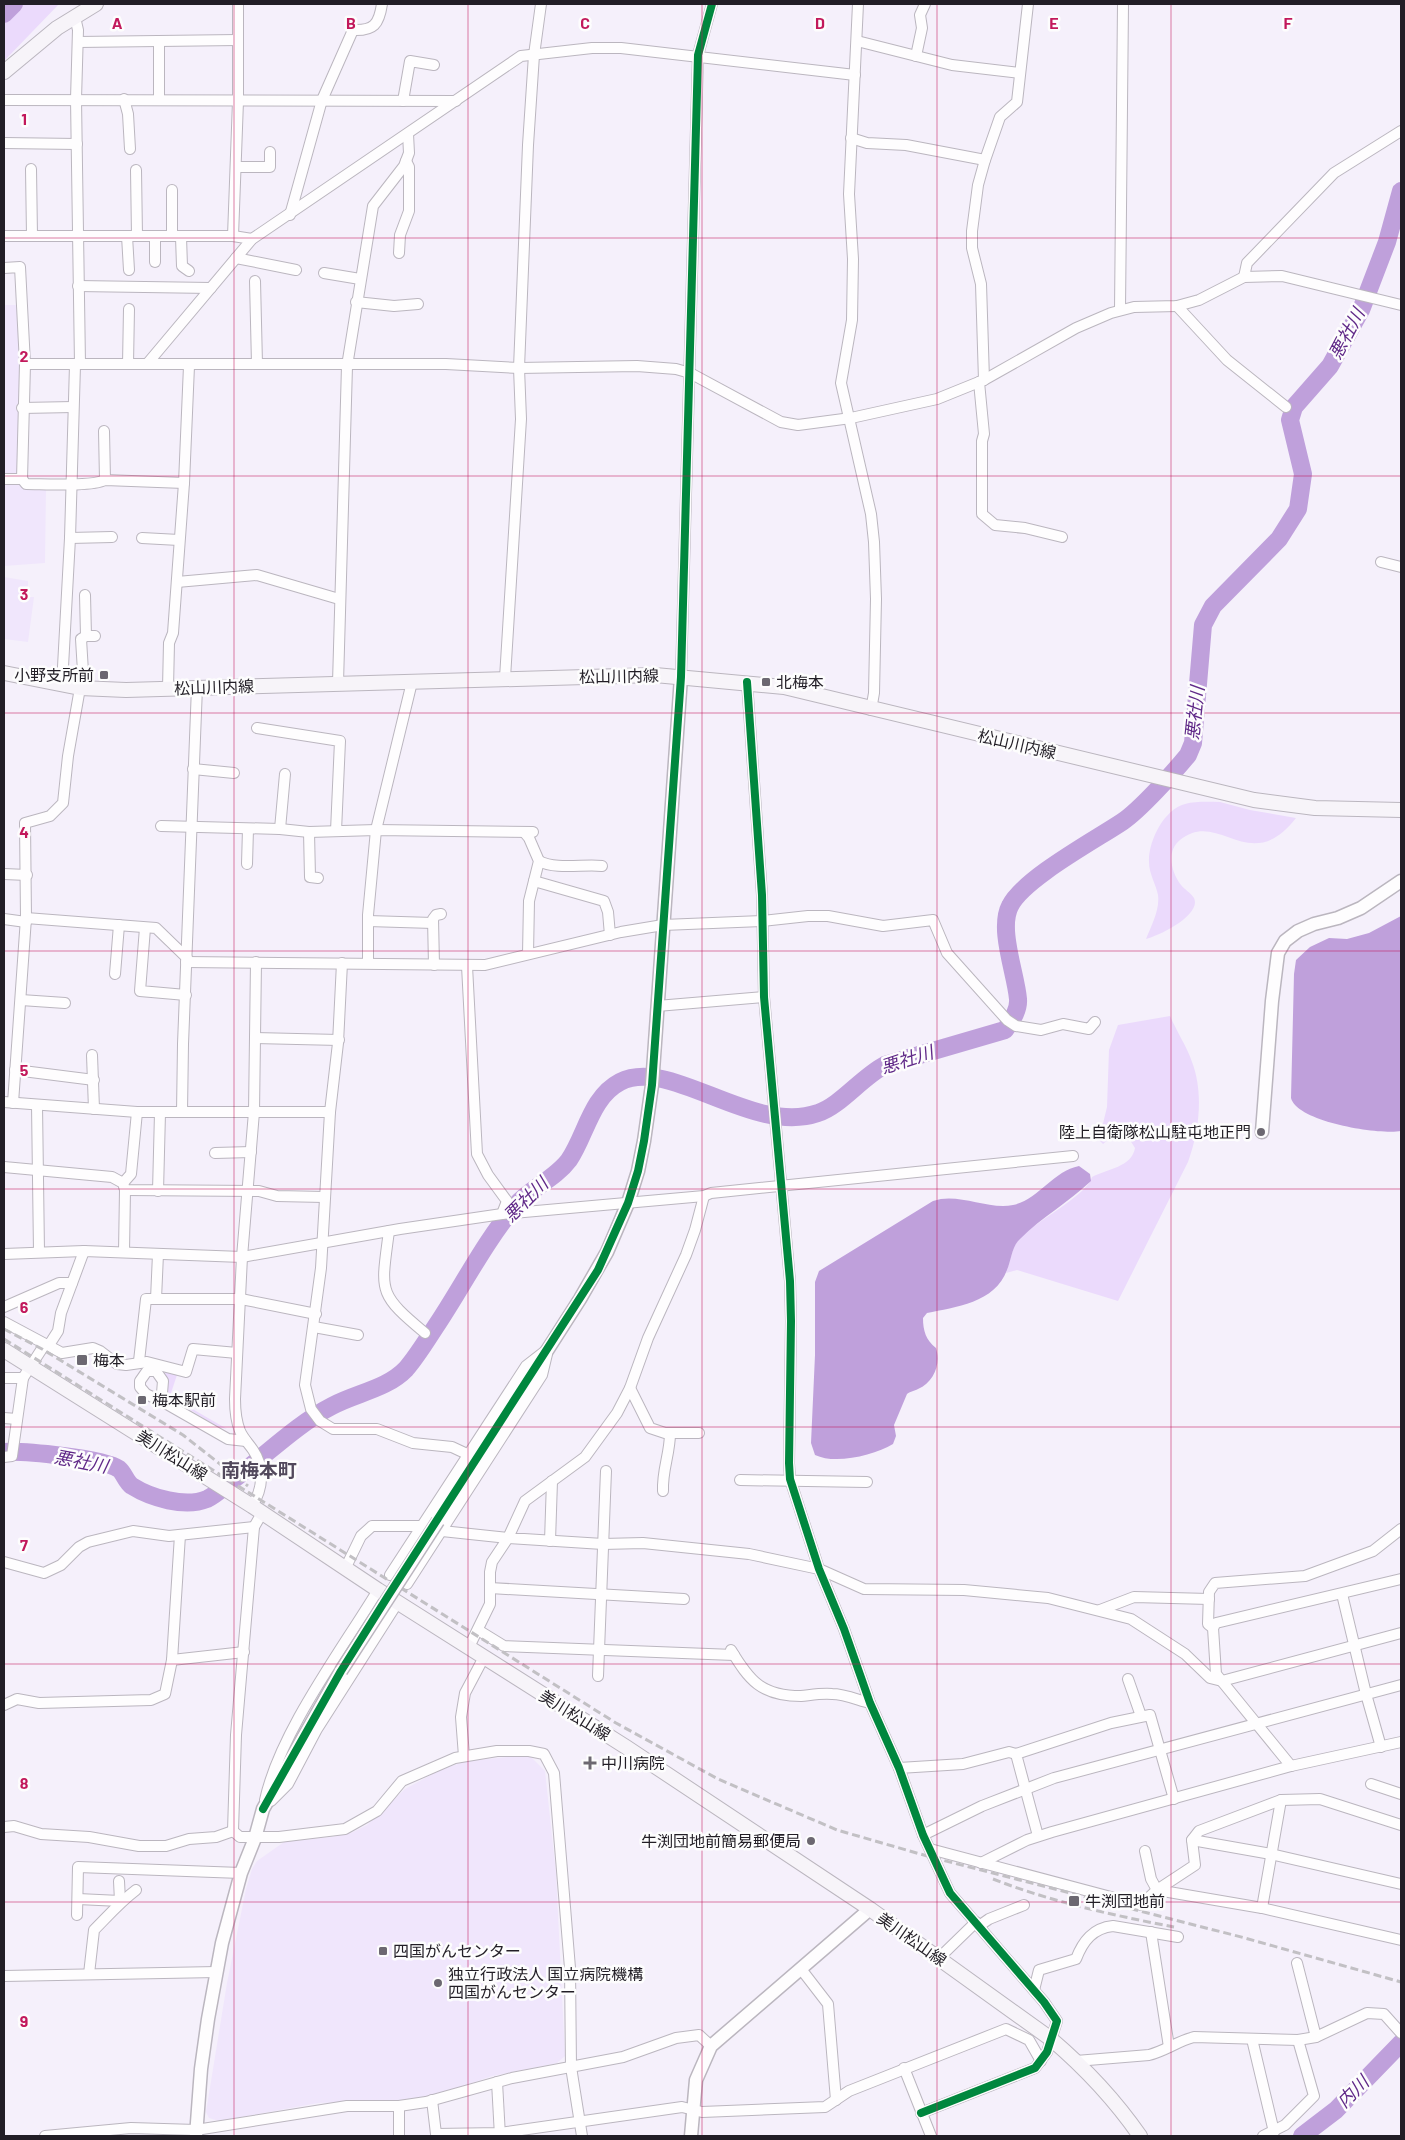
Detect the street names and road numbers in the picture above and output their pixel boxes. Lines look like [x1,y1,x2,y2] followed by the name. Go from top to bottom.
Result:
[579,665,659,686] street label: 松山川内線
[174,676,254,697] street label: 松山川内線
[976,725,1058,762] street label: 松山川内線
[133,1425,211,1484] street label: 美川松山線
[536,1685,614,1744] street label: 美川松山線
[874,1908,951,1969] street label: 美川松山線

